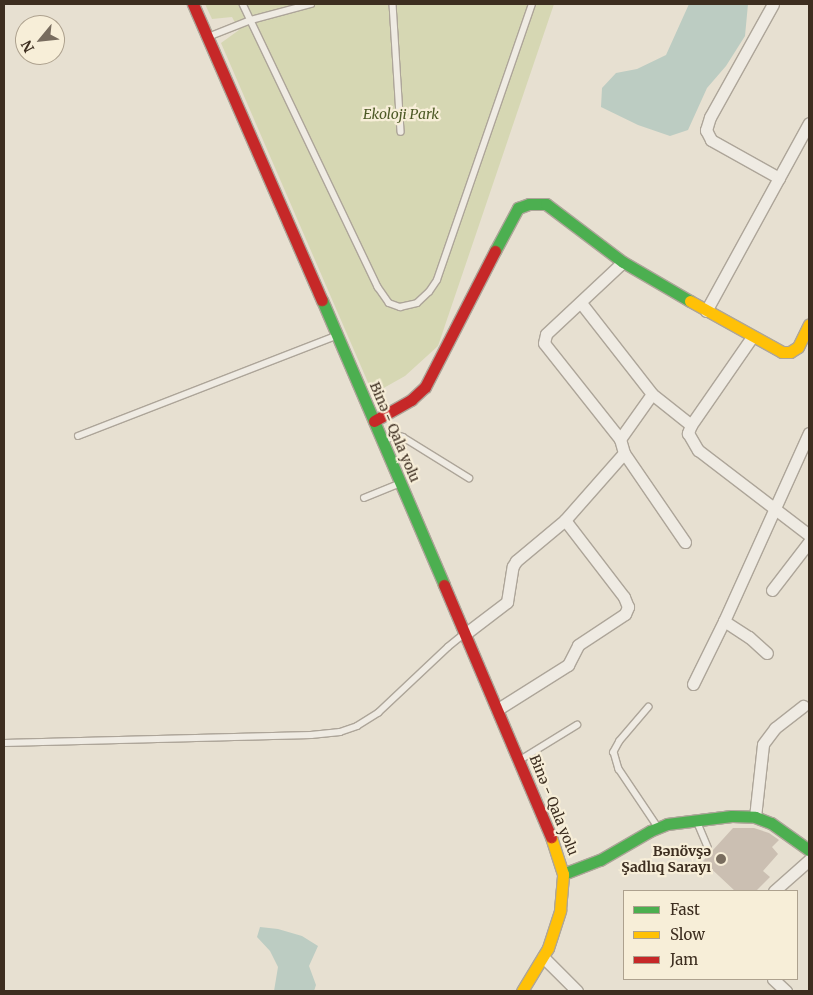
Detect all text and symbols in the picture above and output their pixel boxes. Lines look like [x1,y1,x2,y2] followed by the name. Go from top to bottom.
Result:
[15,15,65,65] north arrow
[17,37,38,56] text: N
[363,106,439,122] park label: Ekoloji Park
[366,379,424,485] street label: Binə - Qala yolu
[526,752,582,858] street label: Binə - Qala yolu
[621,843,711,876] place label: Bənövşə Şadlıq Sarayı
[715,853,727,865] marker: Bənövşə Şadlıq Sarayı
[623,890,798,980] legend
[670,900,700,919] text: Fast
[670,925,705,944] text: Slow
[670,950,698,969] text: Jam

